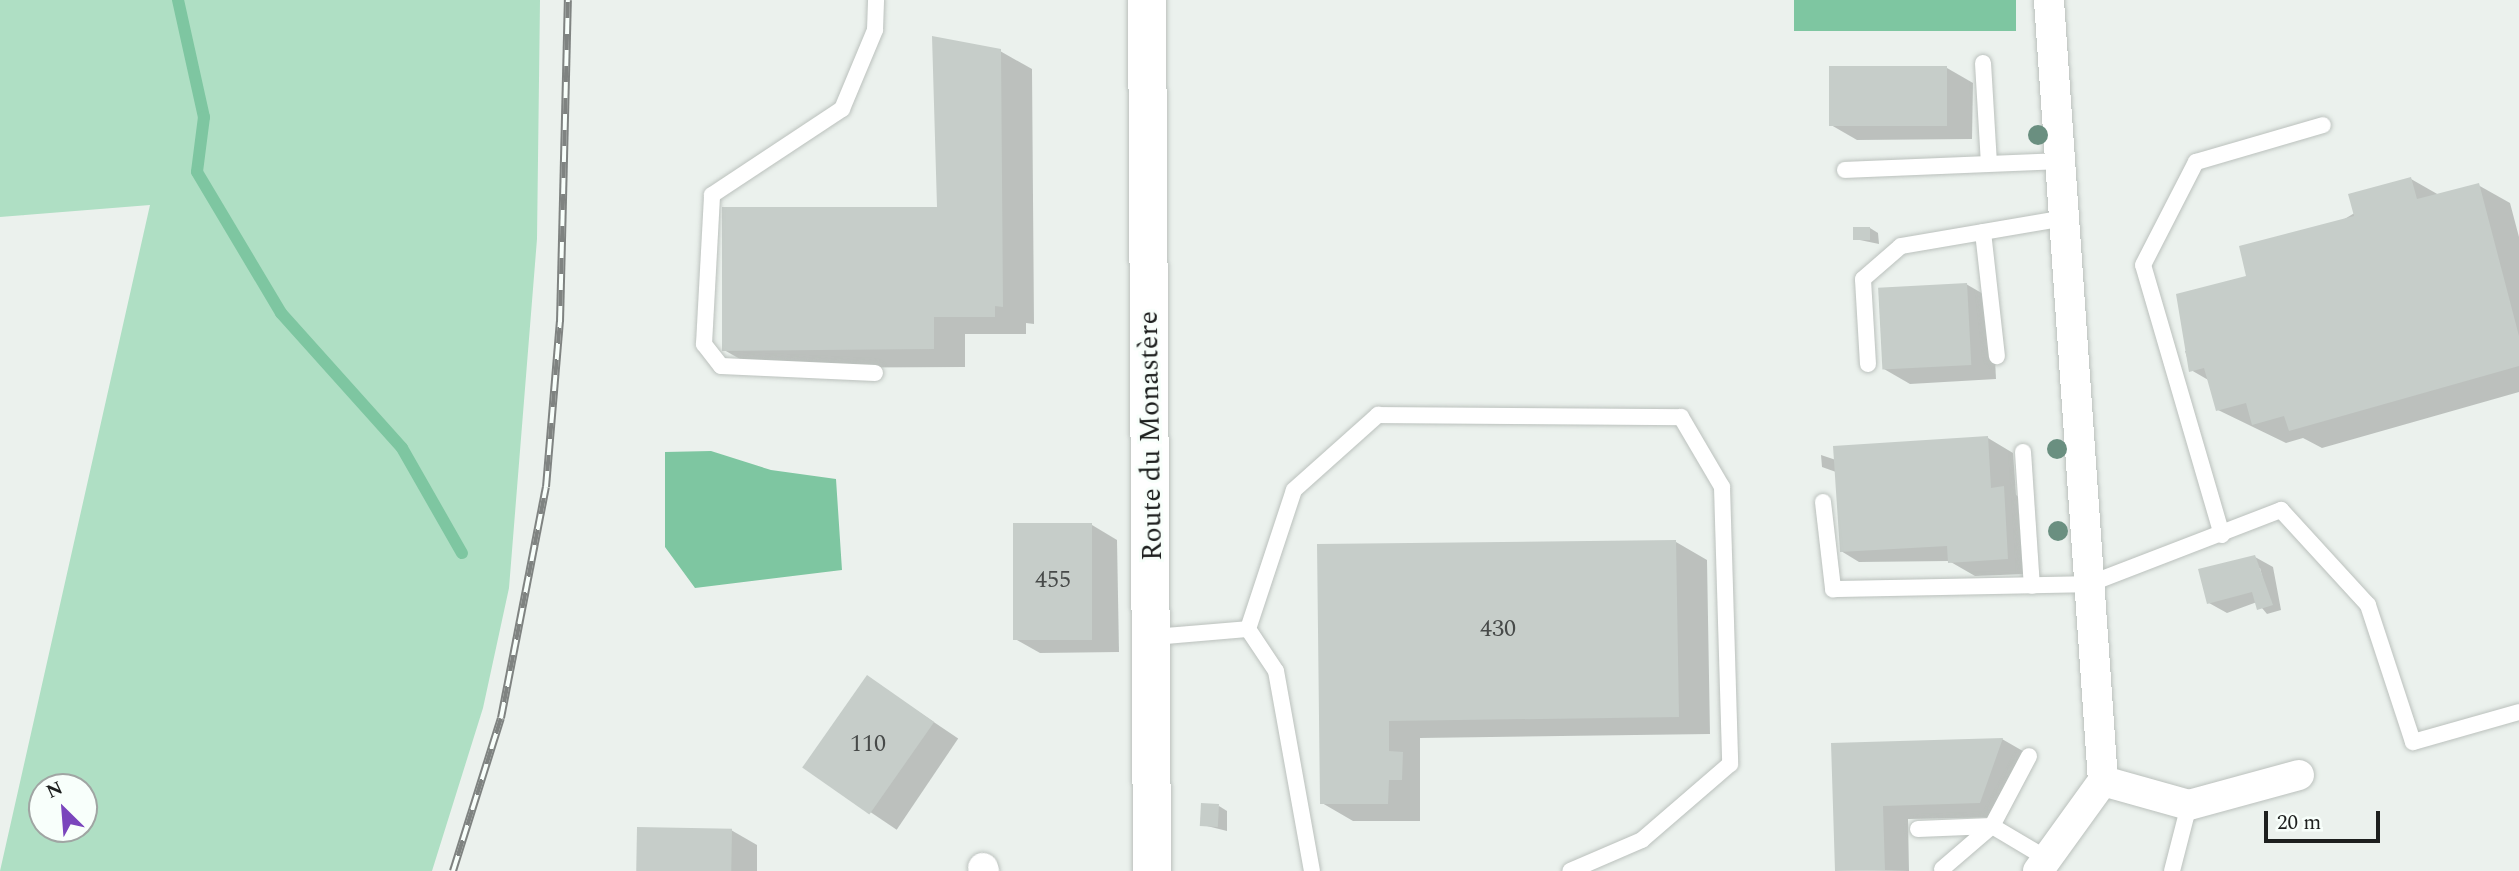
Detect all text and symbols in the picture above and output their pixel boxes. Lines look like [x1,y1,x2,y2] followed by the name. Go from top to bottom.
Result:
[1132,311,1170,561] street label: Route du Monastère
[1035,567,1071,595] house number: 455
[1480,616,1516,644] house number: 430
[850,731,886,759] house number: 110
[28,773,98,843] north arrow
[42,774,68,807] text: N
[2267,798,2382,842] scale bar
[2277,807,2321,839] text: 20 m

